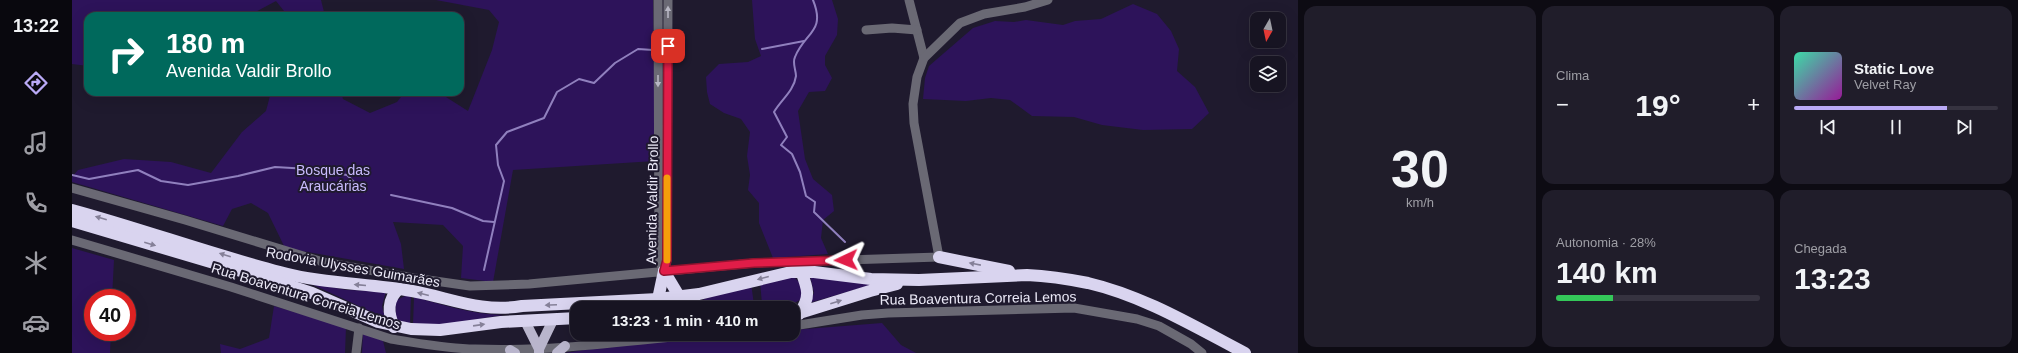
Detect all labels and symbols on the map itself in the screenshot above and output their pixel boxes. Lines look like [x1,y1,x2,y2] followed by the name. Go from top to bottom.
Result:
[665,5,671,18] one-way arrow
[1250,12,1286,48] north arrow
[651,29,685,63] pin
[655,75,661,88] one-way arrow
[643,135,661,264] street label: Avenida Valdir Brollo
[296,162,370,194] park label: Bosque das Araucárias
[95,215,107,221] one-way arrow
[825,239,867,281] position arrow
[144,241,156,247] one-way arrow
[265,244,441,290] street label: Rodovia Ulysses Guimarães
[219,252,231,258] one-way arrow
[210,260,402,332] street label: Rua Boaventura Correia Lemos
[969,261,982,267] one-way arrow
[757,275,769,281] one-way arrow
[354,282,366,289] one-way arrow
[879,288,1077,308] street label: Rua Boaventura Correia Lemos
[84,289,136,341] speed limit sign: 40
[417,290,430,296] one-way arrow
[830,299,842,305] one-way arrow
[545,301,557,308] one-way arrow
[473,322,485,328] one-way arrow

